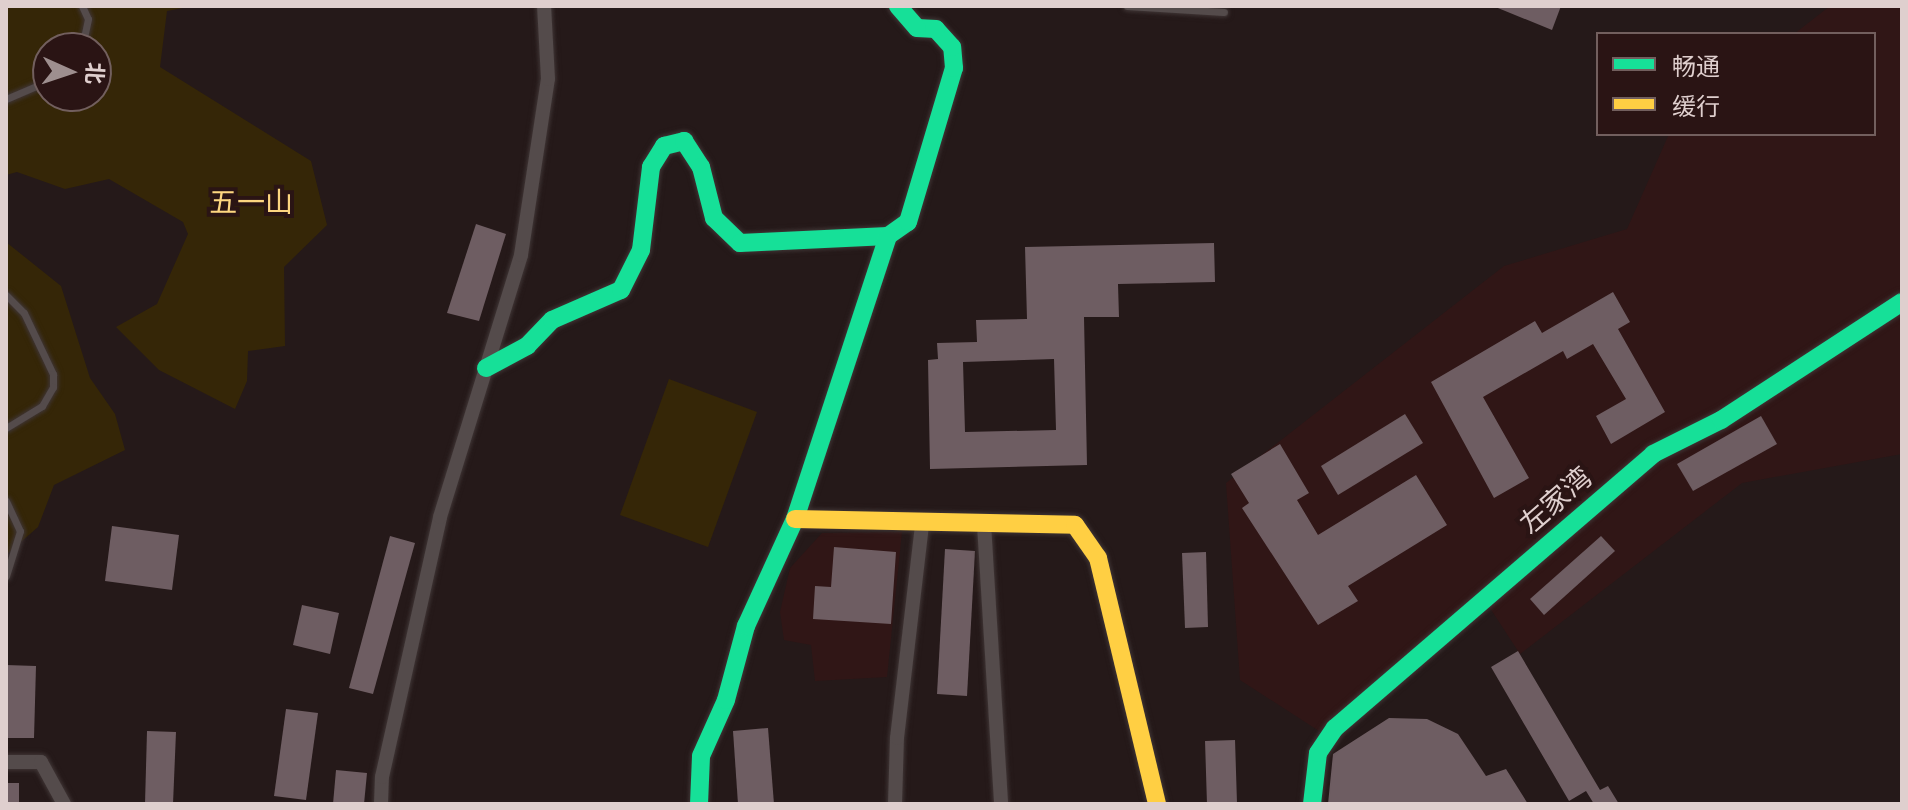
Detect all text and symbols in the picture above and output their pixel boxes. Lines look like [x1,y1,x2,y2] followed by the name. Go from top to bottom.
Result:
[32,32,112,112] north arrow
[1596,32,1876,136] legend
[1672,53,1720,81] text: 畅通
[81,62,108,85] text: 北
[1672,93,1720,121] text: 缓行
[209,186,293,220] park label: 五一山
[1513,461,1599,541] street label: 左家湾

